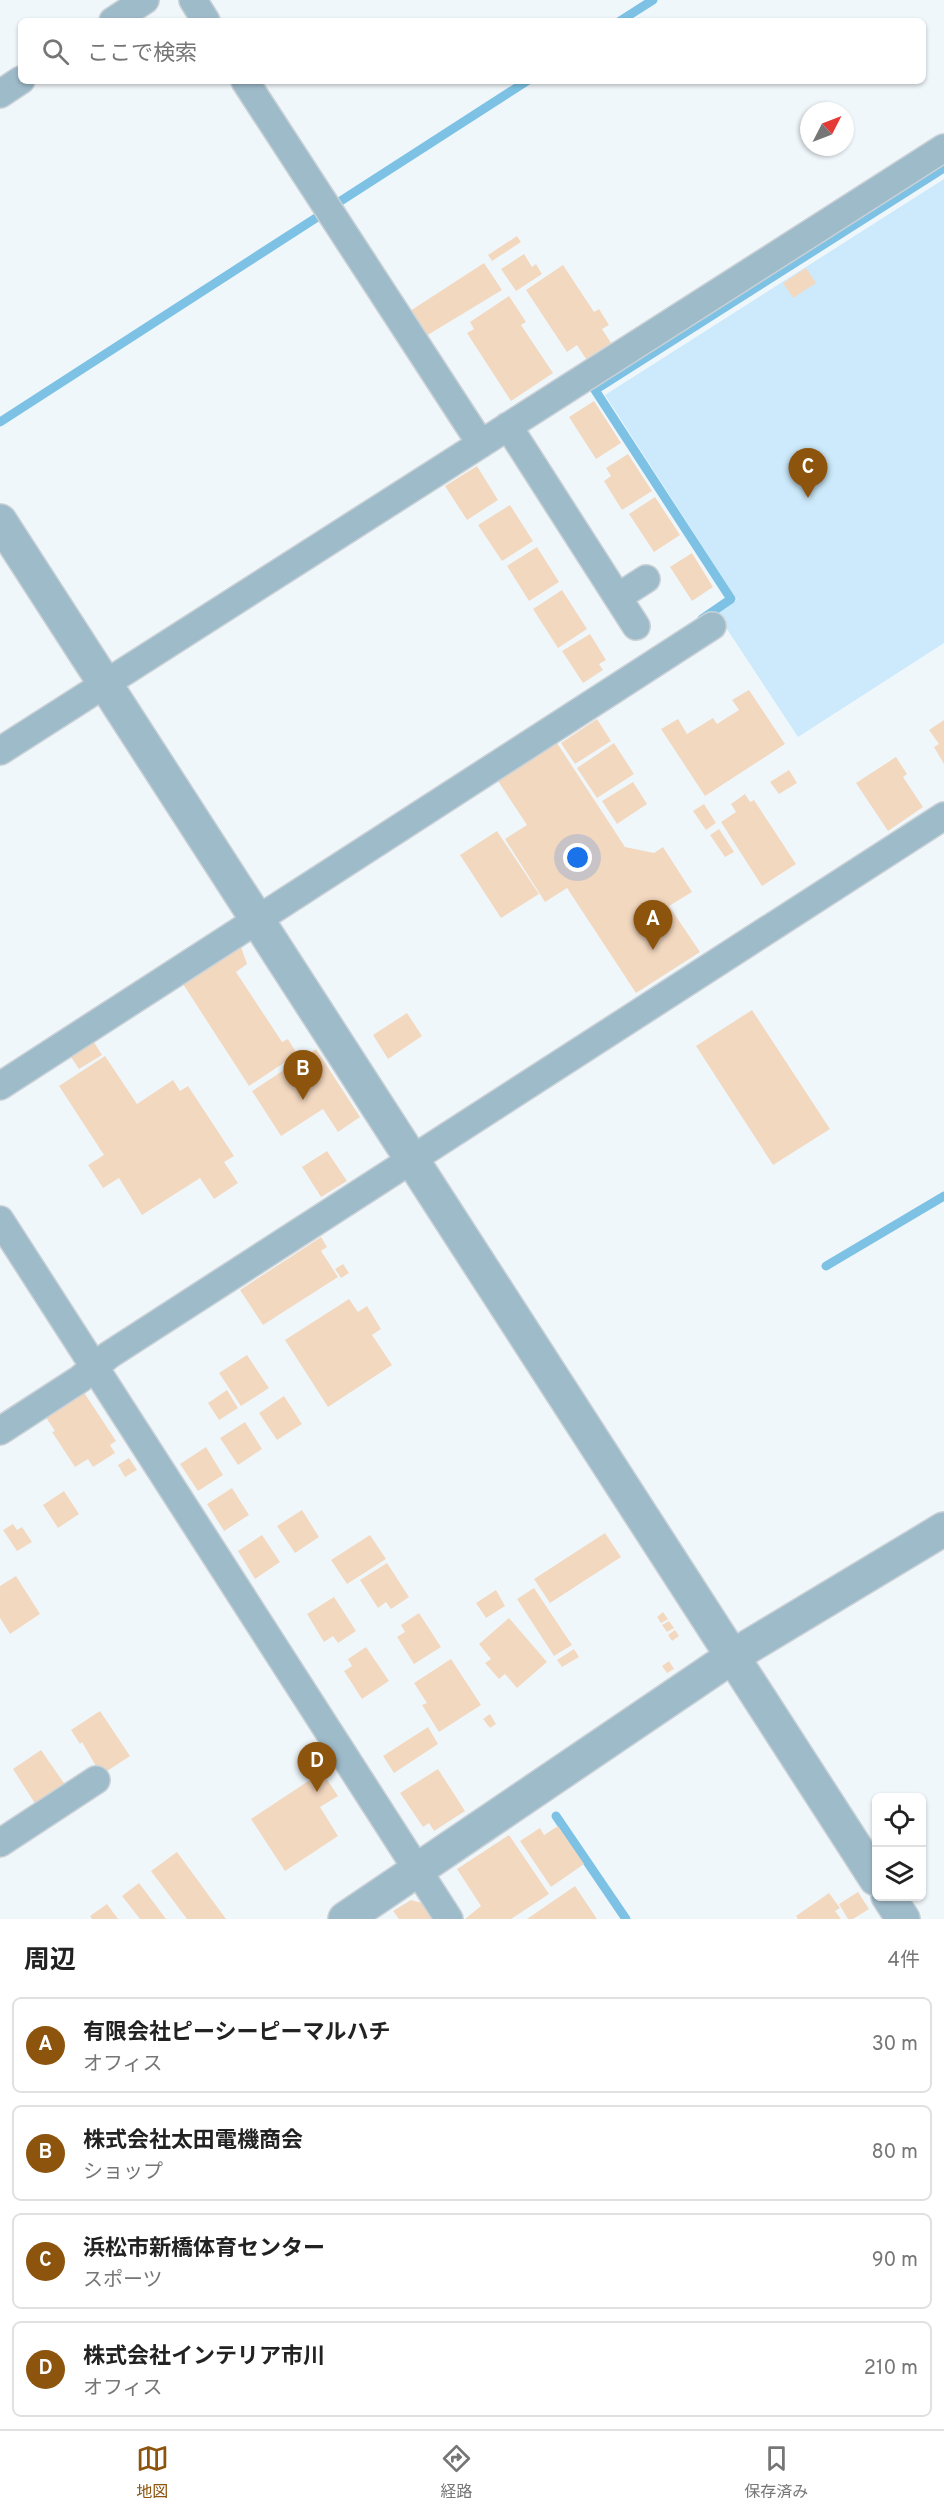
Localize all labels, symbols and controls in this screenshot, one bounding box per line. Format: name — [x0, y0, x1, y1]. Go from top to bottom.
search box — [18, 18, 926, 84]
icon: search — [39, 35, 72, 68]
text: ここで検索 — [87, 41, 197, 68]
north arrow — [800, 102, 854, 156]
pin: C — [788, 448, 828, 498]
your location — [563, 843, 592, 872]
pin: A — [634, 900, 672, 950]
pin: B — [284, 1050, 322, 1100]
pin: D — [298, 1742, 336, 1792]
map controls — [872, 1793, 926, 1901]
button: locate — [872, 1793, 926, 1847]
button: layers — [872, 1847, 926, 1901]
text: 周辺 — [24, 1945, 76, 1978]
text: 4件 — [888, 1948, 920, 1974]
text: 有限会社ピーシーピーマルハチ — [83, 2020, 391, 2047]
text: A — [38, 2032, 53, 2058]
text: 30 m — [872, 2032, 918, 2058]
text: オフィス — [83, 2052, 163, 2078]
text: 株式会社太田電機商会 — [83, 2128, 303, 2155]
text: B — [39, 2140, 52, 2166]
text: 80 m — [872, 2140, 918, 2166]
text: ショップ — [83, 2160, 163, 2186]
text: 浜松市新橋体育センター — [83, 2236, 325, 2263]
text: C — [39, 2248, 52, 2274]
text: 90 m — [872, 2248, 918, 2274]
text: スポーツ — [83, 2268, 163, 2294]
text: 株式会社インテリア市川 — [83, 2344, 325, 2371]
text: D — [38, 2356, 53, 2382]
text: 210 m — [864, 2356, 918, 2382]
text: オフィス — [83, 2376, 163, 2402]
tab: 地図 — [136, 2442, 169, 2503]
tab: 経路 — [440, 2442, 473, 2503]
tab: 保存済み — [744, 2442, 808, 2503]

